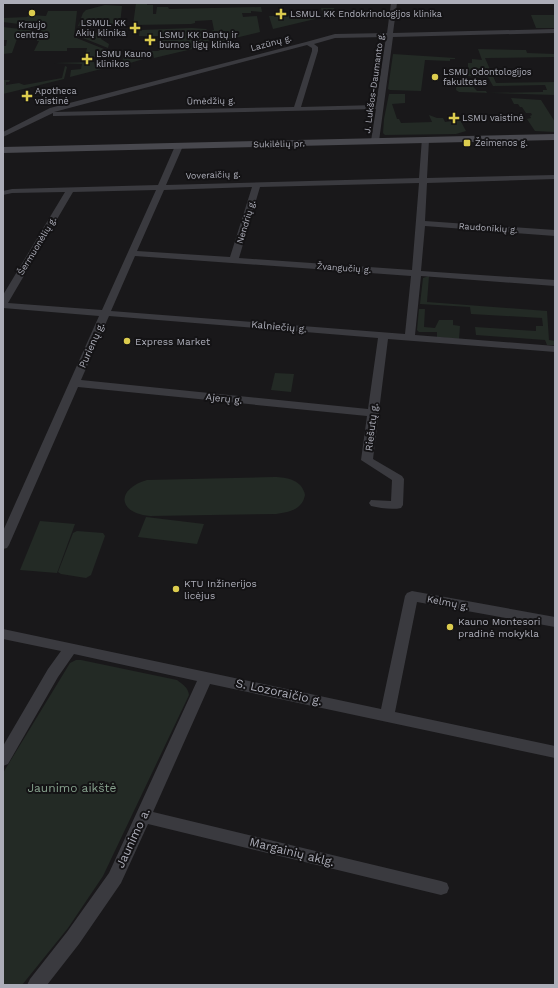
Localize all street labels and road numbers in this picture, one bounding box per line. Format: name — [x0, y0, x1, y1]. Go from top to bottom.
street label: J. Lukšos-Daumanto g. — [362, 32, 386, 134]
street label: Lazūnų g. — [249, 33, 293, 53]
street label: Ūmėdžių g. — [187, 96, 235, 106]
street label: Sukilėlių pr. — [253, 139, 305, 149]
street label: Voveraičių g. — [185, 169, 241, 181]
street label: Nendrių g. — [235, 199, 257, 245]
street label: Šermuonėlių g. — [15, 215, 58, 277]
street label: Raudonikių g. — [458, 221, 518, 235]
street label: Žvangučių g. — [317, 260, 371, 275]
street label: Kalniečių g. — [251, 319, 307, 334]
street label: Purienų g. — [77, 321, 106, 370]
street label: Ajerų g. — [205, 391, 243, 406]
street label: Riešutų g. — [363, 402, 380, 452]
street label: Kelmų g. — [426, 593, 470, 612]
street label: S. Lozoraičio g. — [234, 676, 324, 708]
street label: Jaunimo a. — [113, 806, 153, 870]
street label: Margainių aklg. — [248, 835, 336, 869]

